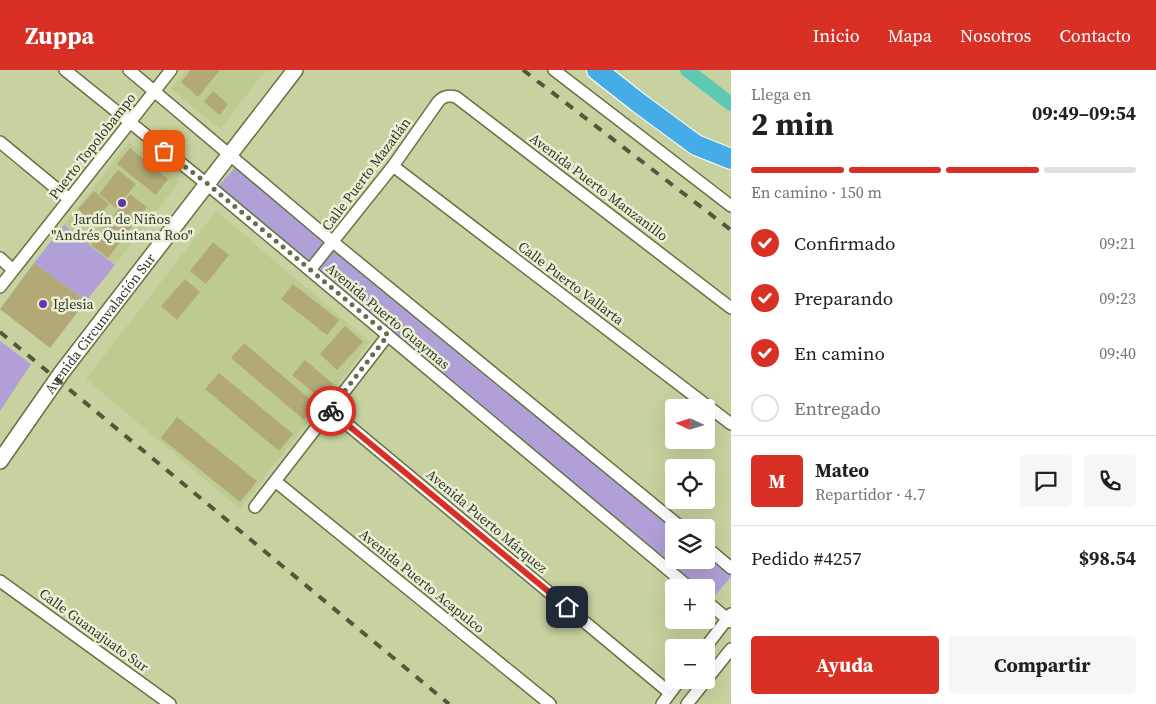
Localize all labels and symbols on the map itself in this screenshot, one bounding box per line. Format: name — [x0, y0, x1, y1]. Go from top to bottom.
street label: Puerto Topolobampo — [44, 88, 140, 204]
street label: Calle Puerto Mazatlán — [317, 113, 415, 235]
street label: Avenida Puerto Manzanillo — [526, 128, 672, 246]
pin — [143, 130, 185, 172]
marker: Jardín de Niños "Andrés Quintana Roo" — [116, 197, 128, 209]
place label: Jardín de Niños "Andrés Quintana Roo" — [51, 209, 193, 245]
street label: Calle Puerto Vallarta — [514, 237, 629, 330]
street label: Avenida Circunvalación Sur — [40, 249, 160, 398]
street label: Avenida Puerto Guaymas — [322, 258, 454, 374]
place label: Iglesia — [53, 294, 95, 314]
marker: Iglesia — [37, 298, 49, 310]
courier — [306, 386, 356, 436]
north arrow — [665, 399, 715, 449]
street label: Avenida Puerto Márquez — [422, 464, 552, 578]
street label: Avenida Puerto Acapulco — [355, 524, 489, 638]
street label: Calle Guanajuato Sur — [35, 583, 153, 677]
pin — [546, 586, 588, 628]

